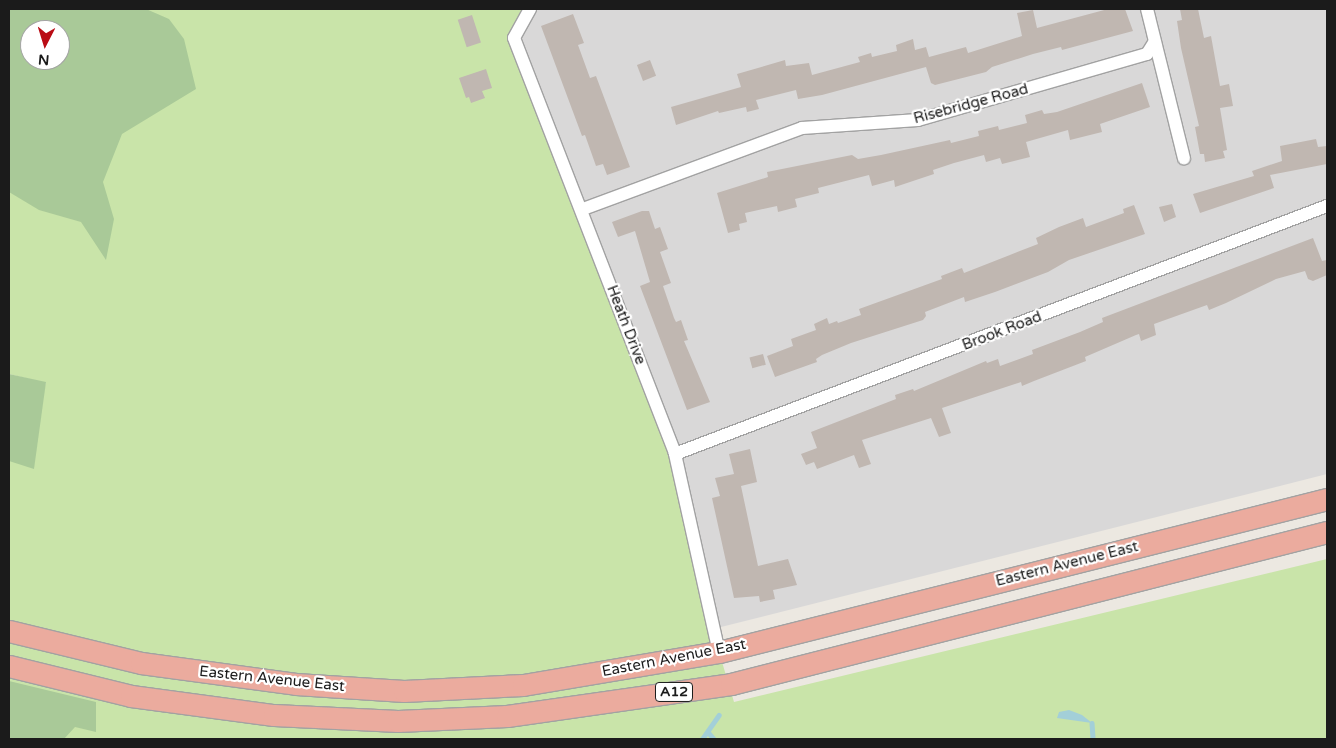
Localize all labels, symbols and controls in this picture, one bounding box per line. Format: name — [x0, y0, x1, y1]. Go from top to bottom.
north arrow — [20, 20, 70, 70]
text: N — [37, 50, 50, 68]
street label: Risebridge Road — [912, 80, 1030, 128]
street label: Heath Drive — [603, 283, 649, 367]
street label: Brook Road — [960, 308, 1044, 354]
street label: Eastern Avenue East — [994, 538, 1140, 590]
street label: Eastern Avenue East — [600, 635, 748, 681]
street label: Eastern Avenue East — [198, 662, 346, 696]
road number: A12 — [654, 680, 694, 704]

